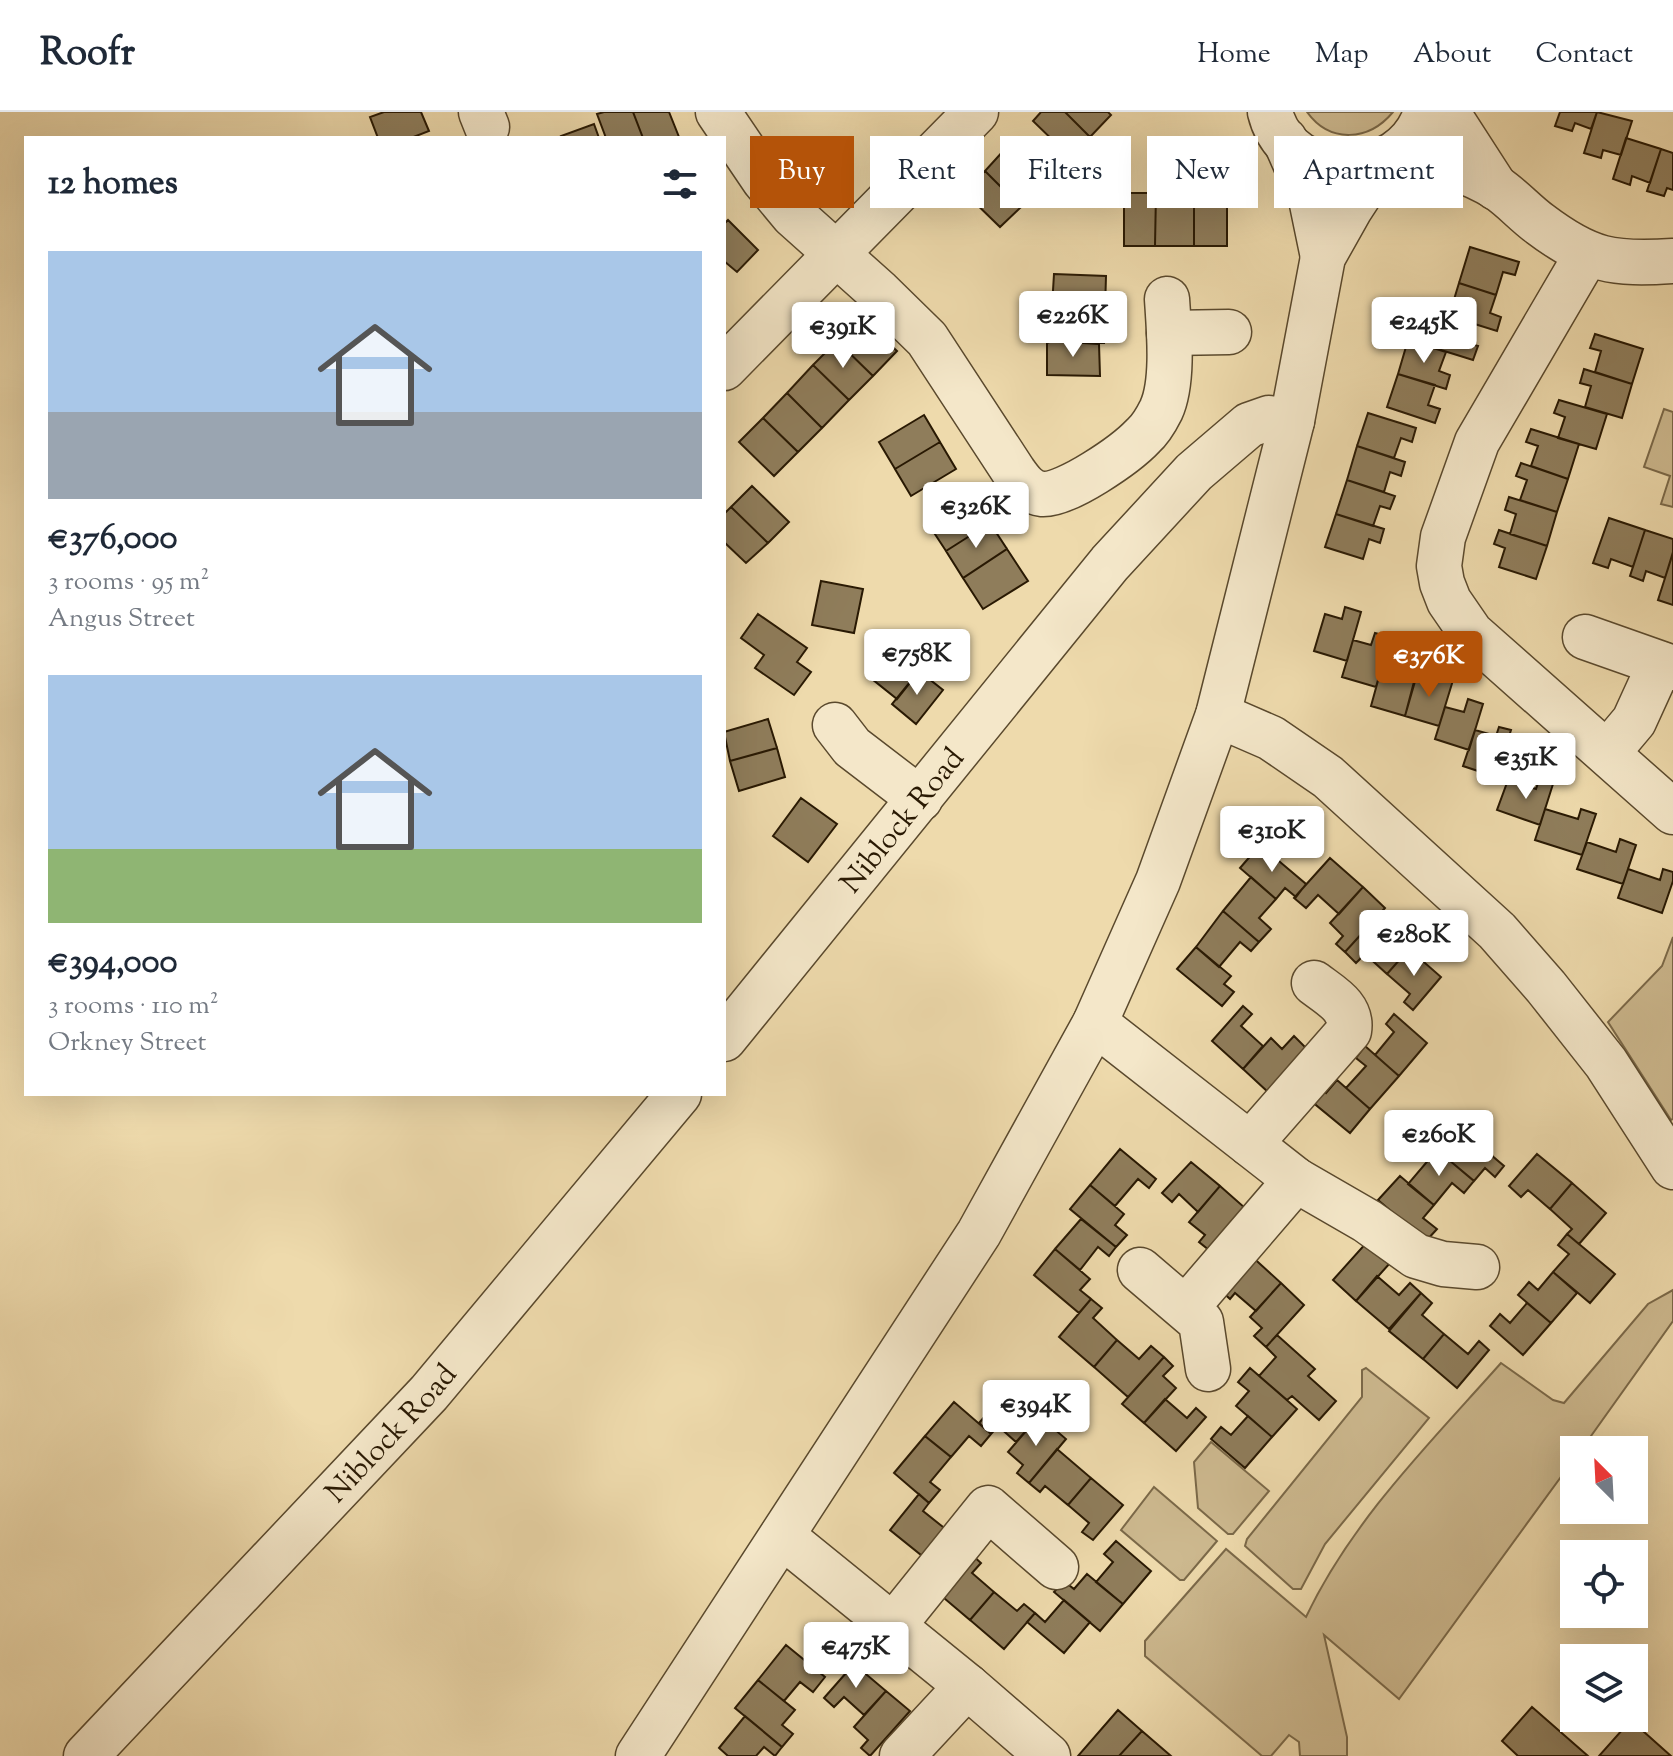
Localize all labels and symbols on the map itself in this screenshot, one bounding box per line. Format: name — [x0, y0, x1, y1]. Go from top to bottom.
pin: €226K — [1017, 291, 1129, 359]
pin: €245K — [1368, 297, 1480, 365]
pin: €391K — [787, 302, 899, 370]
pin: €326K — [920, 482, 1032, 550]
pin: €758K — [861, 629, 973, 697]
pin: €376K — [1373, 631, 1485, 699]
pin: €351K — [1470, 733, 1582, 801]
street label: Niblock Road — [831, 739, 976, 904]
pin: €310K — [1216, 806, 1328, 874]
pin: €280K — [1358, 910, 1470, 978]
pin: €260K — [1383, 1110, 1495, 1178]
street label: Niblock Road — [317, 1356, 468, 1514]
pin: €394K — [980, 1380, 1092, 1448]
north arrow — [1560, 1436, 1648, 1524]
pin: €475K — [800, 1622, 912, 1690]

